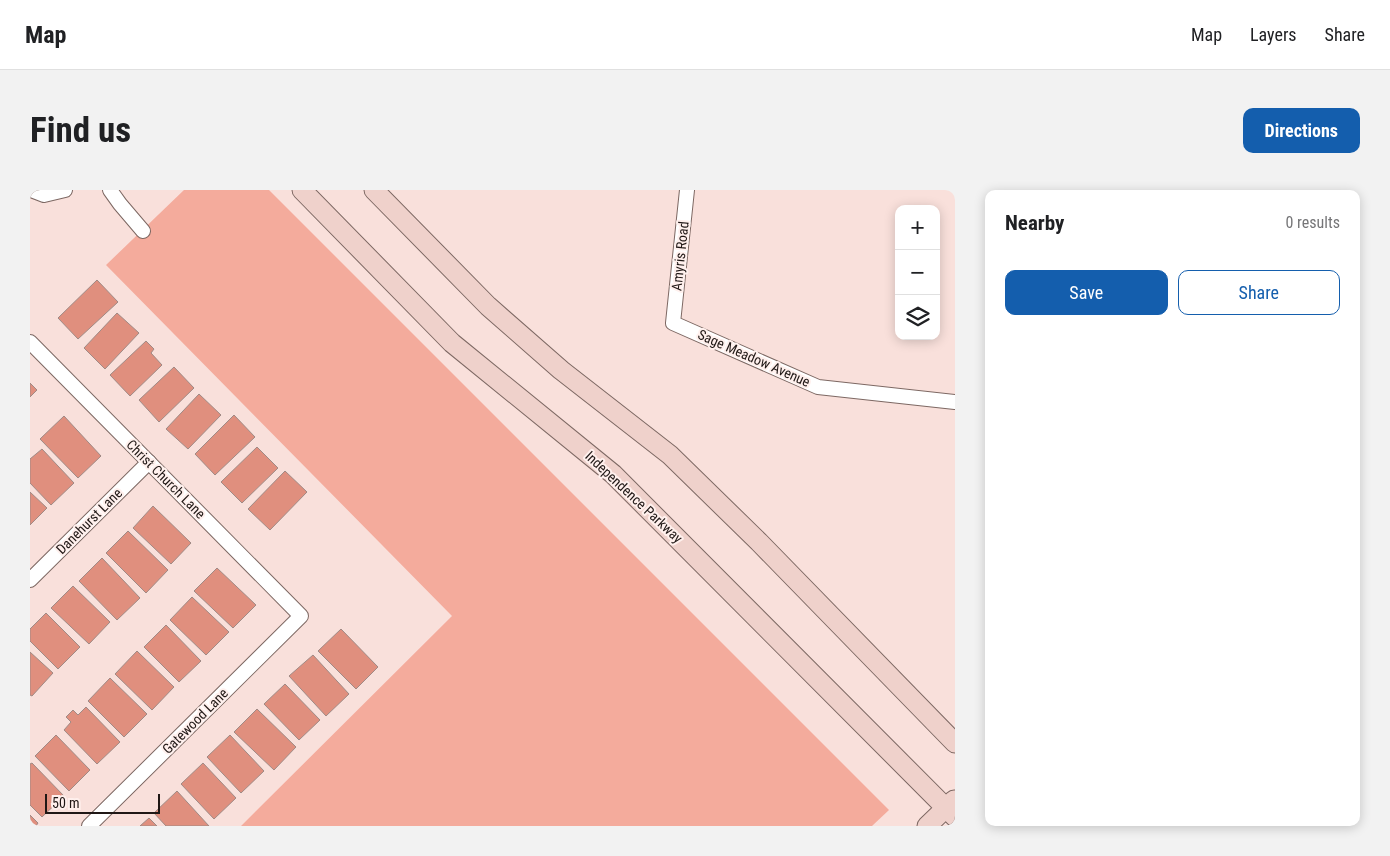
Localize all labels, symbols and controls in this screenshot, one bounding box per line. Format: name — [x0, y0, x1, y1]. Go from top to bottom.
text: Map — [25, 21, 66, 49]
text: Map — [1191, 24, 1222, 45]
text: Layers — [1250, 24, 1297, 45]
text: Share — [1325, 24, 1365, 45]
button: Directions — [1243, 108, 1360, 153]
text: Find us — [30, 110, 131, 151]
map controls — [895, 205, 940, 340]
button: + — [895, 205, 940, 250]
text: Nearby — [1005, 211, 1064, 235]
text: 0 results — [1285, 213, 1340, 232]
street label: Amyris Road — [668, 221, 692, 291]
button: − — [895, 250, 940, 295]
button: Save — [1005, 270, 1168, 315]
button: Share — [1178, 270, 1340, 315]
button: layers — [895, 295, 940, 340]
street label: Sage Meadow Avenue — [695, 326, 813, 390]
street label: Christ Church Lane — [123, 436, 209, 522]
street label: Independence Parkway — [582, 448, 686, 546]
street label: Danehurst Lane — [53, 485, 125, 557]
street label: Gatewood Lane — [159, 685, 231, 757]
scale bar — [45, 791, 160, 814]
text: 50 m — [52, 795, 80, 811]

